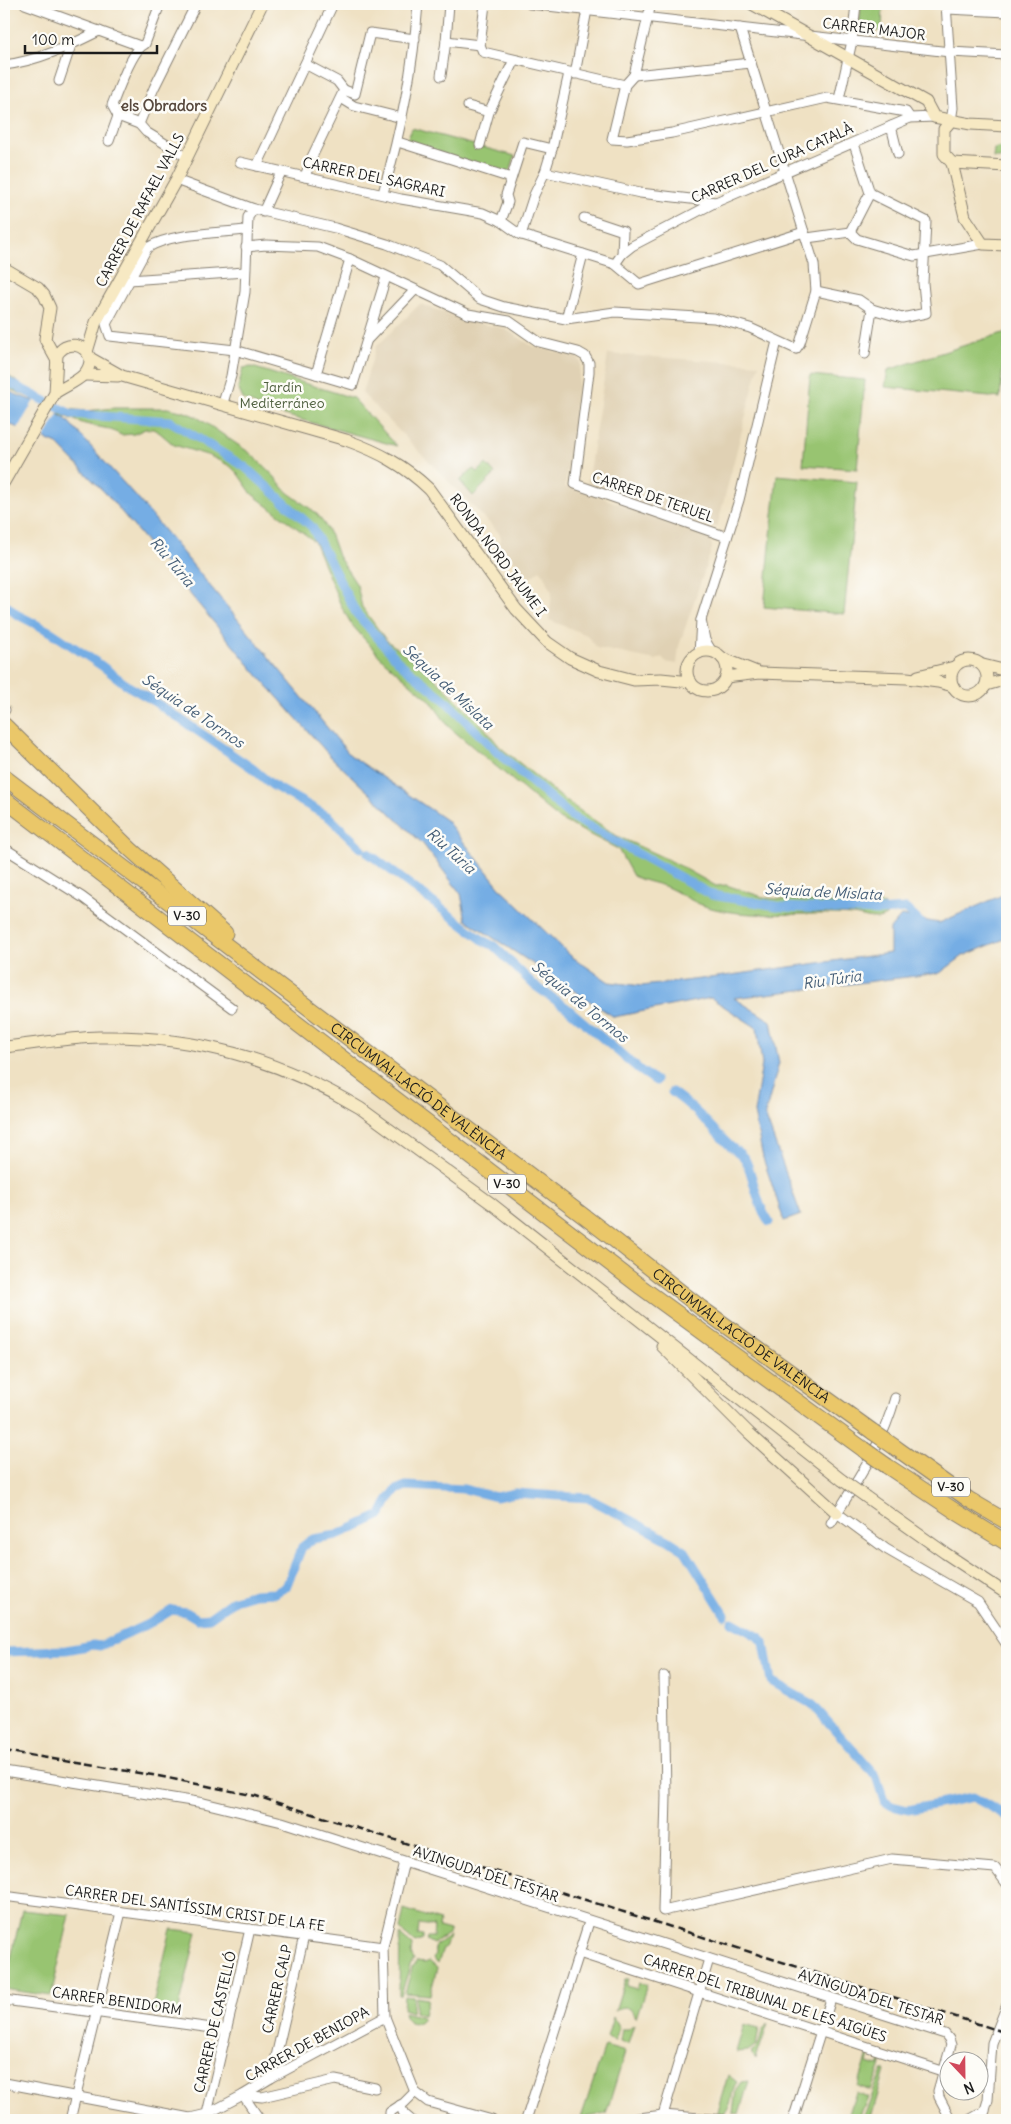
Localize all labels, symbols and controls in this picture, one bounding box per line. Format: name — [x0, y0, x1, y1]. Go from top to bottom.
street label: CARRER MAJOR — [821, 14, 927, 44]
scale bar — [25, 22, 158, 54]
text: 100 m — [32, 30, 74, 49]
district label: els Obradors — [121, 96, 207, 115]
street label: CARRER DEL CURA CATALÀ — [688, 119, 856, 207]
street label: CARRER DE RAFAEL VALLS — [92, 130, 188, 290]
street label: CARRER DEL SAGRARI — [301, 153, 447, 201]
park label: Jardín Mediterráneo — [239, 378, 325, 412]
street label: CARRER DE TERUEL — [590, 468, 717, 526]
street label: RONDA NORD JAUME I — [446, 490, 550, 620]
water label: Riu Túria — [146, 533, 199, 591]
water label: Séquia de Mislata — [399, 640, 499, 735]
water label: Séquia de Tormos — [139, 669, 249, 752]
water label: Riu Túria — [423, 824, 481, 878]
water label: Séquia de Mislata — [764, 879, 883, 904]
road number: V-30 — [168, 906, 206, 926]
water label: Séquia de Tormos — [528, 957, 634, 1047]
water label: Riu Túria — [801, 966, 864, 993]
street label: CIRCUMVAL·LACIÓ DE VALÈNCIA — [327, 1019, 510, 1163]
road number: V-30 — [488, 1174, 526, 1194]
street label: CIRCUMVAL·LACIÓ DE VALÈNCIA — [649, 1264, 833, 1407]
road number: V-30 — [932, 1478, 970, 1496]
street label: AVINGUDA DEL TESTAR — [411, 1842, 561, 1906]
street label: CARRER DEL SANTÍSSIM CRIST DE LA FE — [64, 1881, 326, 1935]
street label: CARRER CALP — [258, 1943, 296, 2035]
street label: CARRER DE CASTELLÓ — [190, 1949, 240, 2095]
street label: CARRER DEL TRIBUNAL DE LES AIGÜES — [641, 1950, 889, 2046]
street label: AVINGUDA DEL TESTAR — [796, 1965, 946, 2029]
street label: CARRER BENIDORM — [51, 1983, 183, 2019]
street label: CARRER DE BENIOPA — [242, 2002, 372, 2086]
north arrow — [938, 2052, 988, 2102]
text: N — [961, 2078, 977, 2098]

